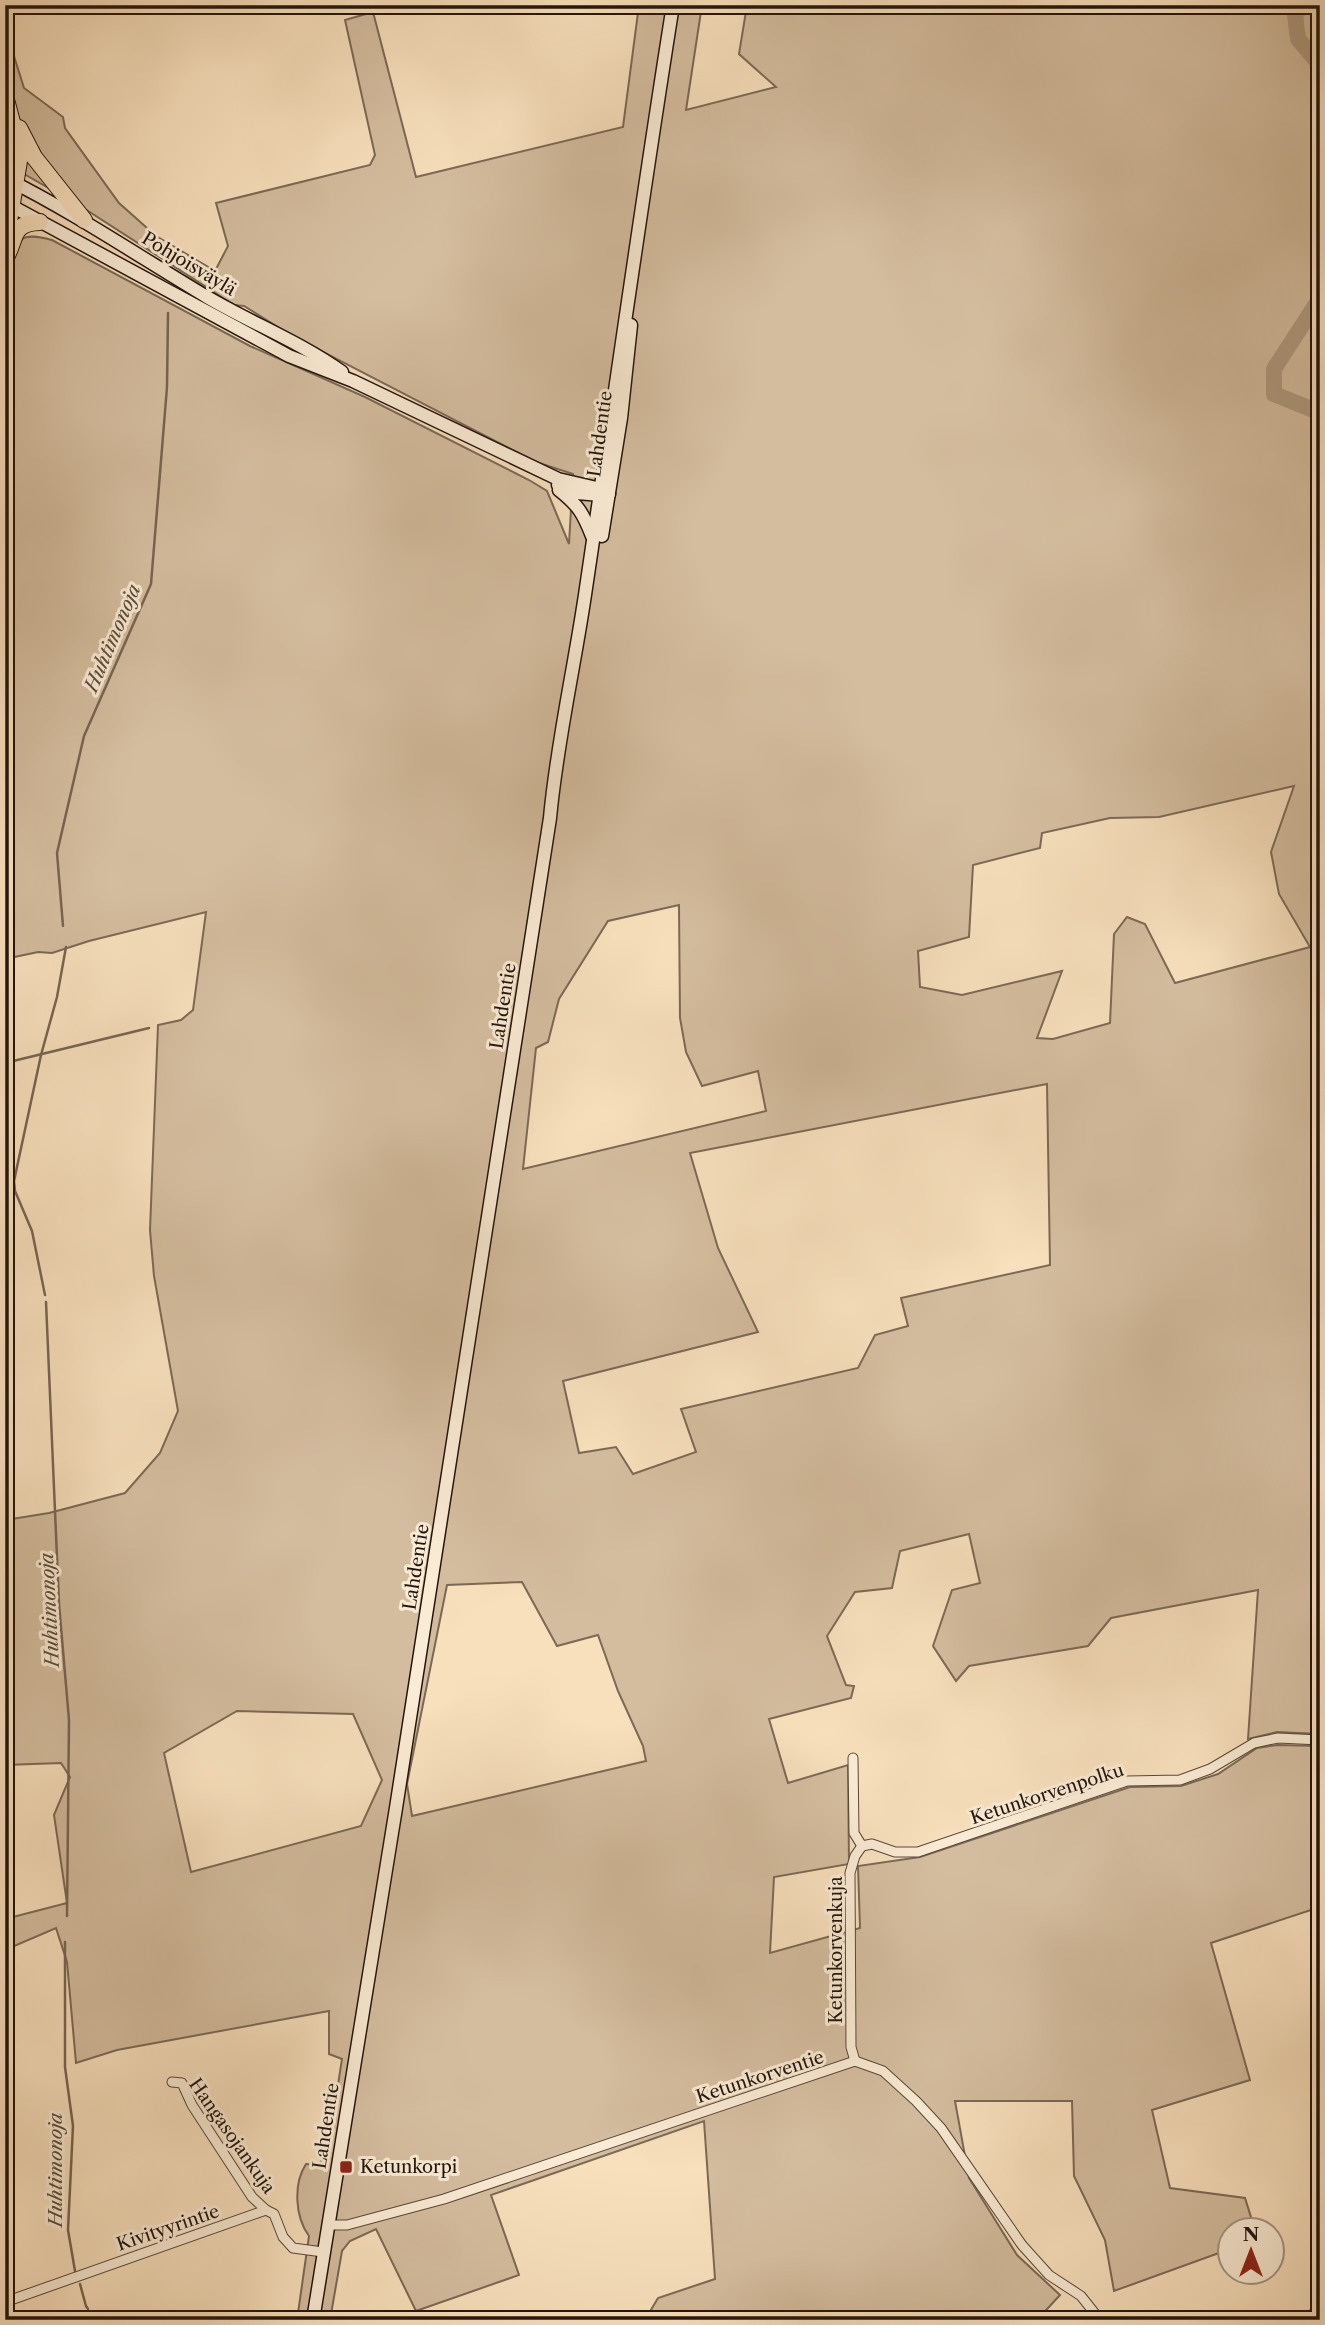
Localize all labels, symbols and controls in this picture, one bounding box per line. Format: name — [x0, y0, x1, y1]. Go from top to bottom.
street label: Pohjoisväylä — [138, 227, 241, 301]
street label: Lahdentie — [583, 389, 617, 479]
water label: Huhtimonoja — [79, 580, 146, 697]
street label: Lahdentie — [485, 961, 521, 1051]
street label: Lahdentie — [398, 1522, 434, 1612]
water label: Huhtimonoja — [35, 1551, 64, 1670]
street label: Ketunkorvenpolku — [967, 1759, 1127, 1829]
street label: Ketunkorvenkuja — [825, 1876, 847, 2024]
street label: Ketunkorventie — [693, 2046, 827, 2108]
street label: Hangasojankuja — [184, 2074, 280, 2198]
street label: Lahdentie — [308, 2081, 344, 2171]
water label: Huhtimonoja — [44, 2112, 67, 2229]
place label: Ketunkorpi — [360, 2156, 458, 2178]
marker: Ketunkorpi — [338, 2159, 354, 2175]
street label: Kivityyrintie — [114, 2200, 222, 2256]
north arrow — [1216, 2216, 1286, 2286]
text: N — [1243, 2223, 1259, 2246]

